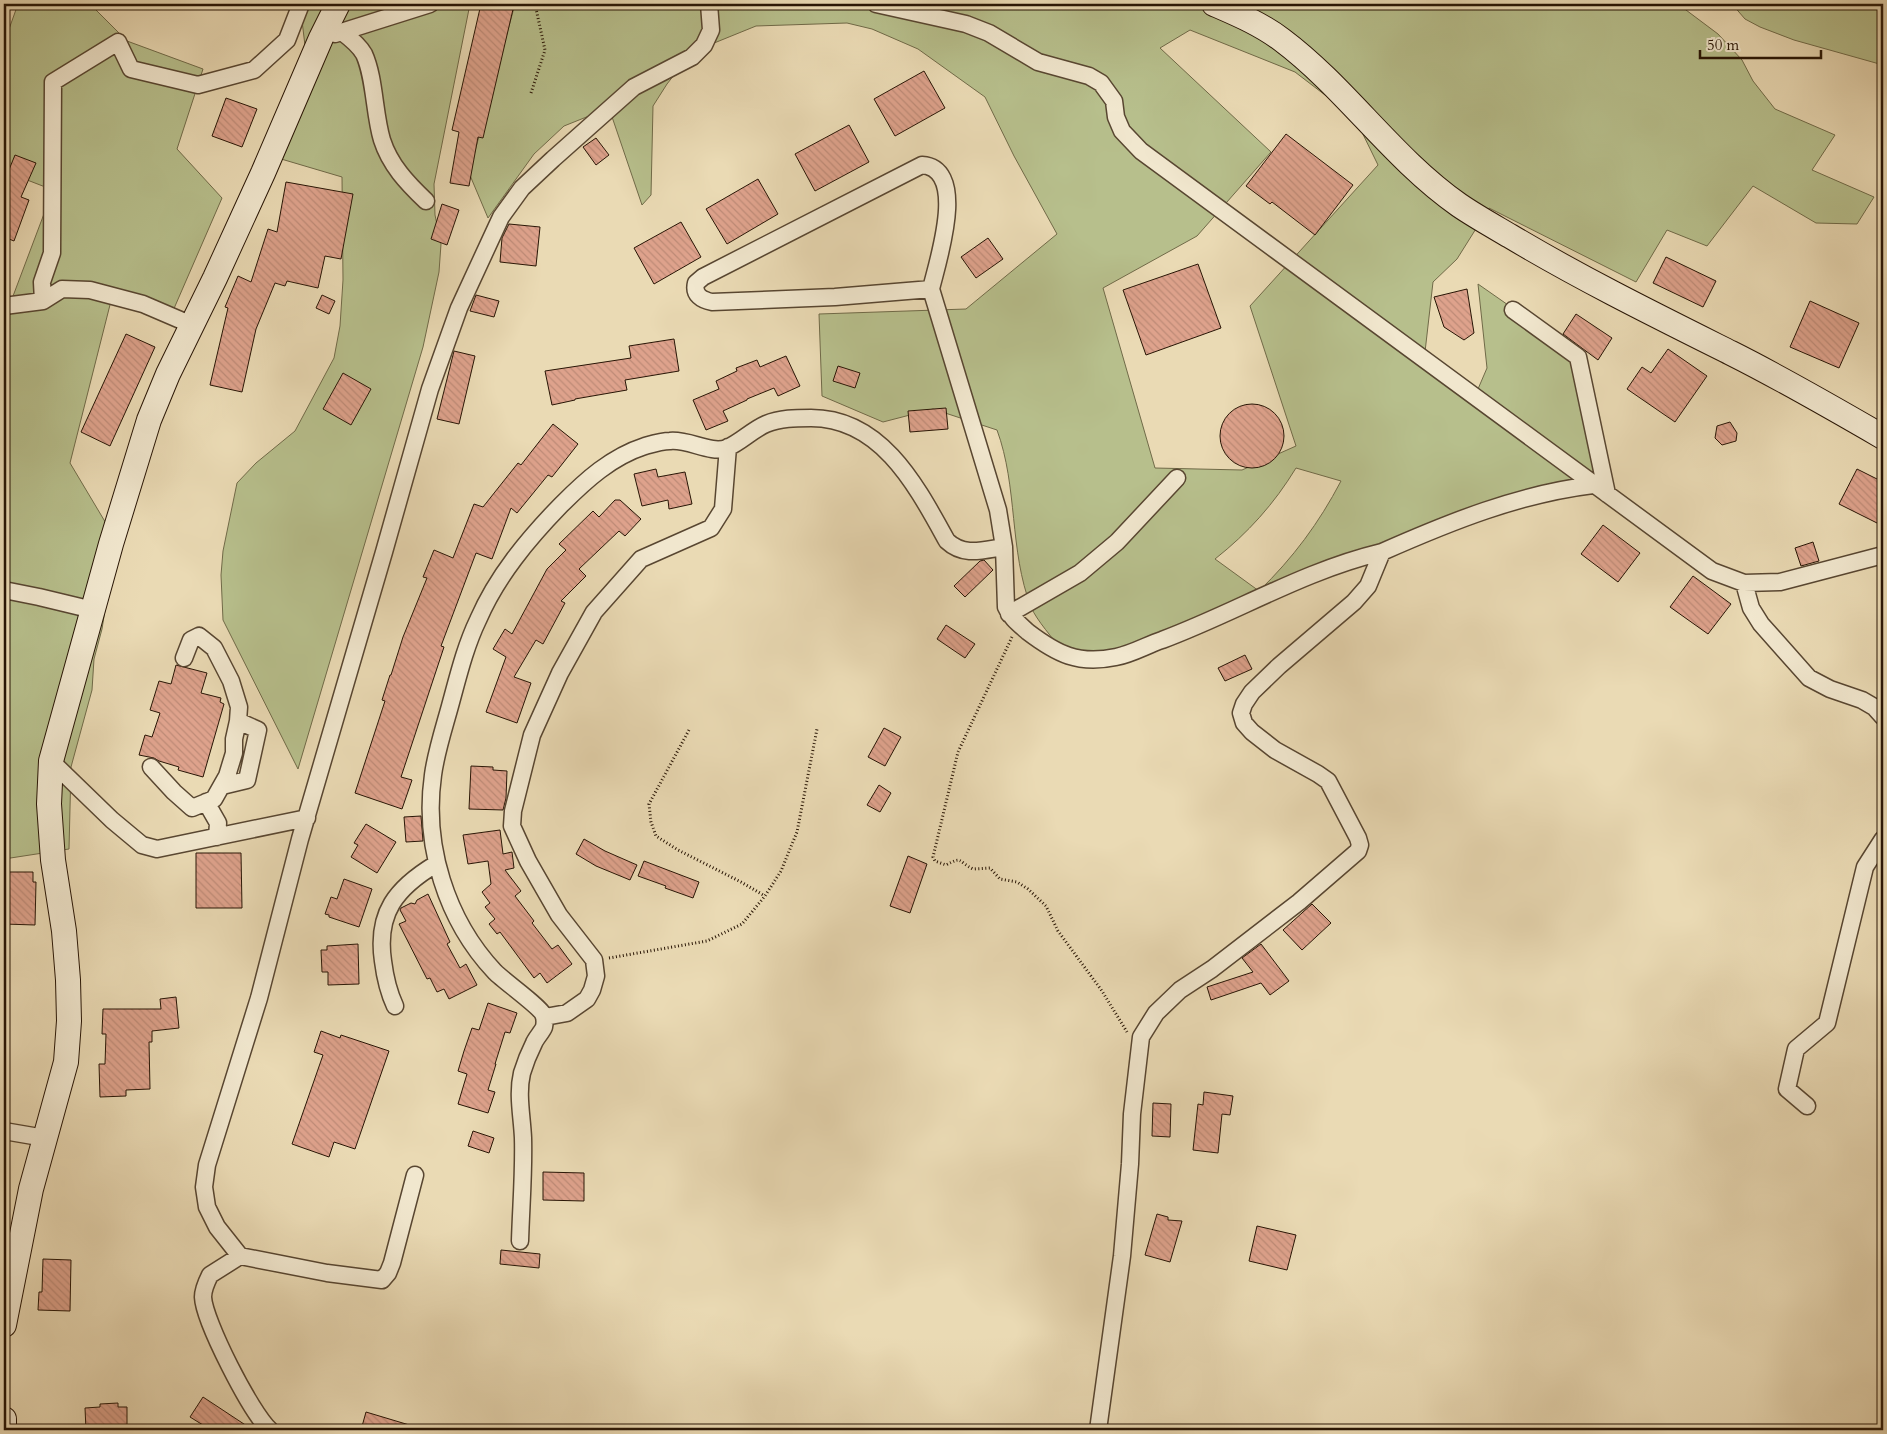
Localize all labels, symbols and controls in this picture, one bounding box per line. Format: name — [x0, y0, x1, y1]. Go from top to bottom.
scale bar — [1700, 28, 1821, 60]
text: 50 m — [1707, 35, 1739, 55]

